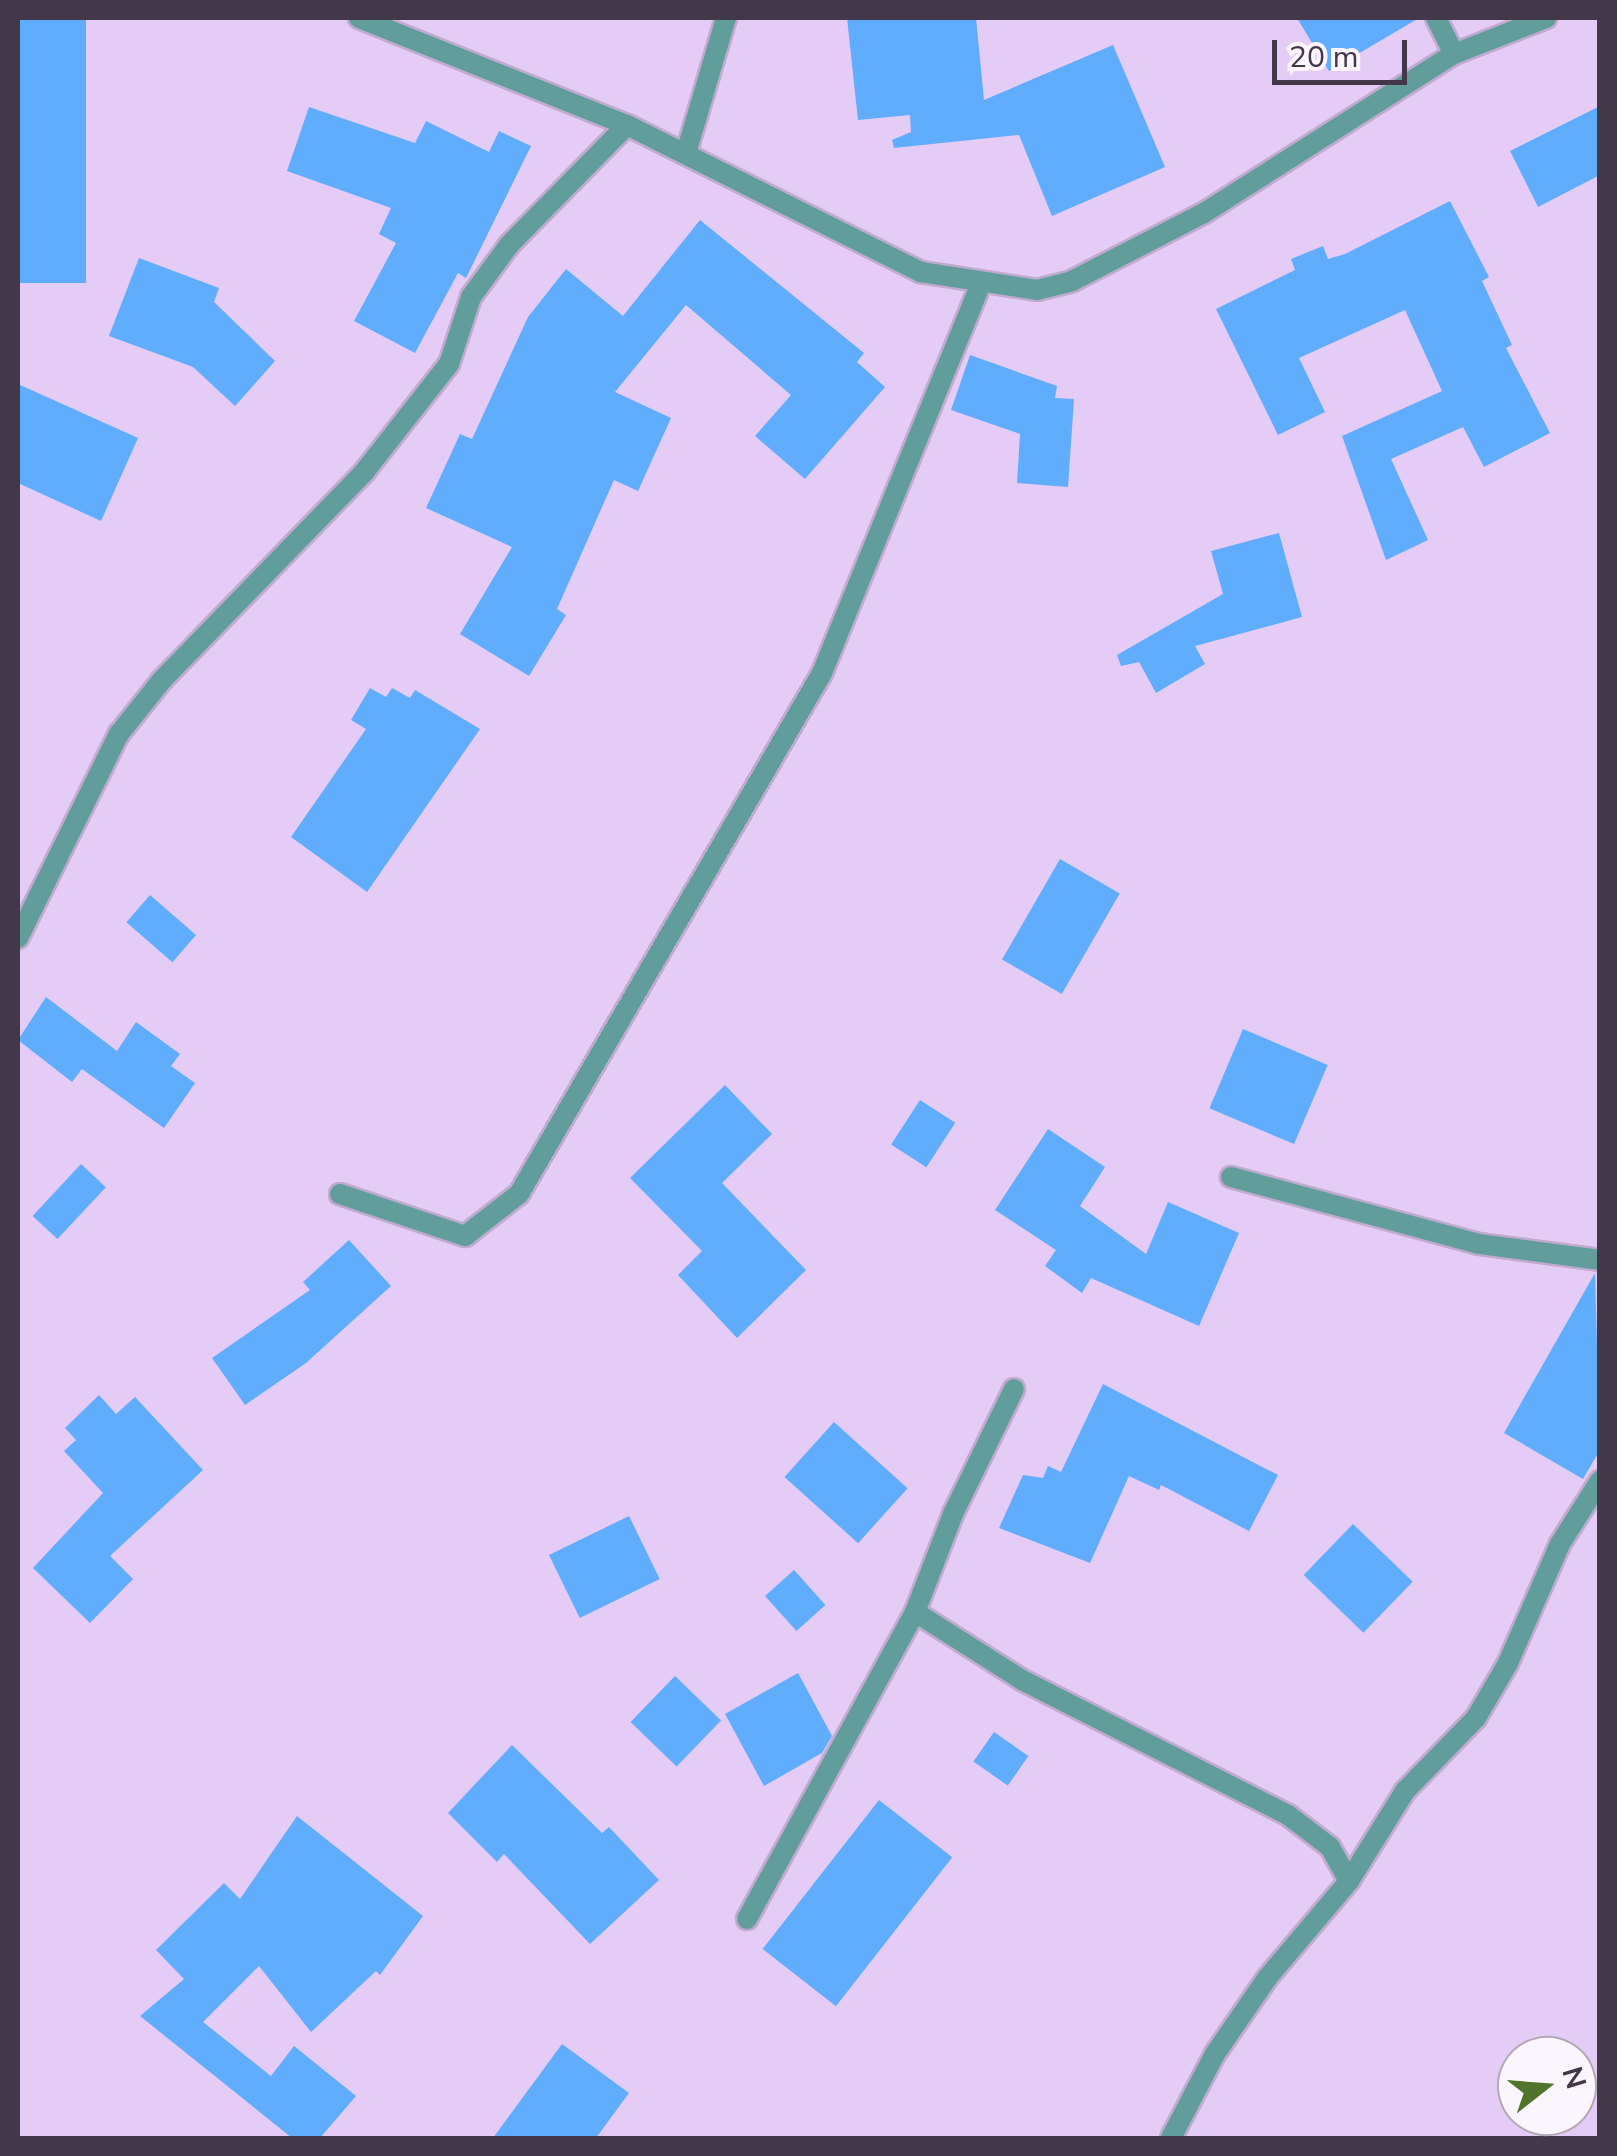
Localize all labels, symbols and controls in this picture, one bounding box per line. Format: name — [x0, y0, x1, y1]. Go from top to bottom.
scale bar — [1277, 20, 1412, 82]
text: 20 m — [1289, 37, 1358, 78]
north arrow — [1497, 2036, 1597, 2136]
text: N — [1553, 2062, 1595, 2093]

